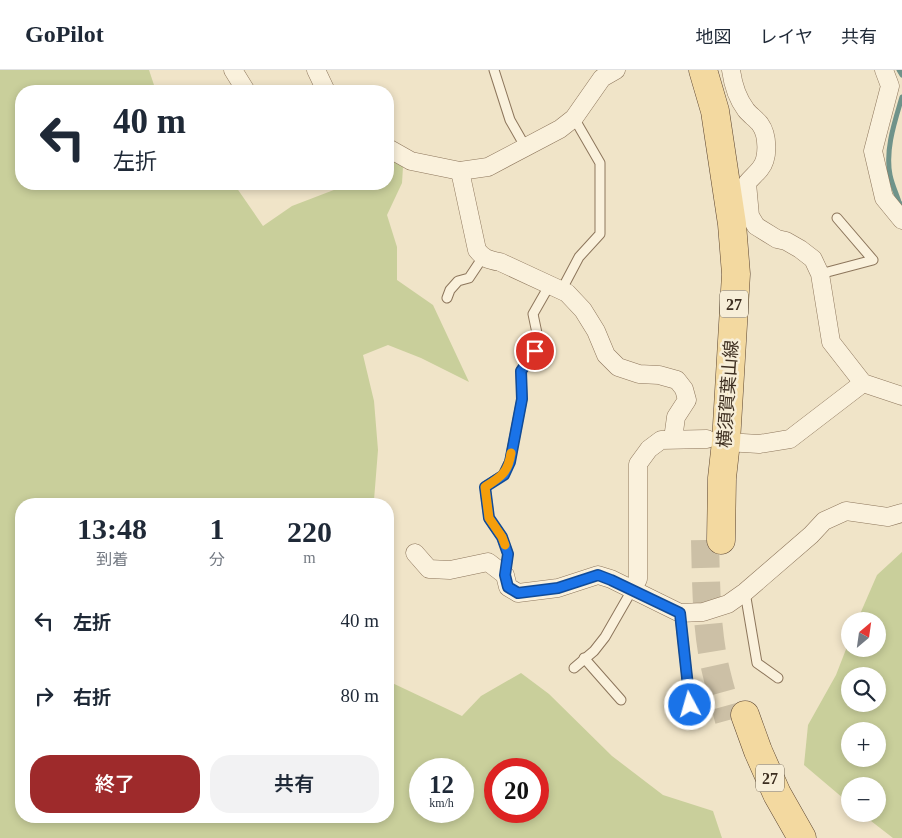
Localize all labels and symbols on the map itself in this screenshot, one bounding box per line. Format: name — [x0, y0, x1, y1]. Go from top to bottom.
road number: 27 — [720, 290, 748, 318]
pin — [514, 330, 556, 372]
street label: 横須賀葉山線 — [714, 339, 742, 449]
north arrow — [841, 612, 886, 658]
position arrow — [663, 678, 715, 730]
speed limit sign: 20 — [484, 758, 549, 823]
road number: 27 — [756, 764, 784, 791]

